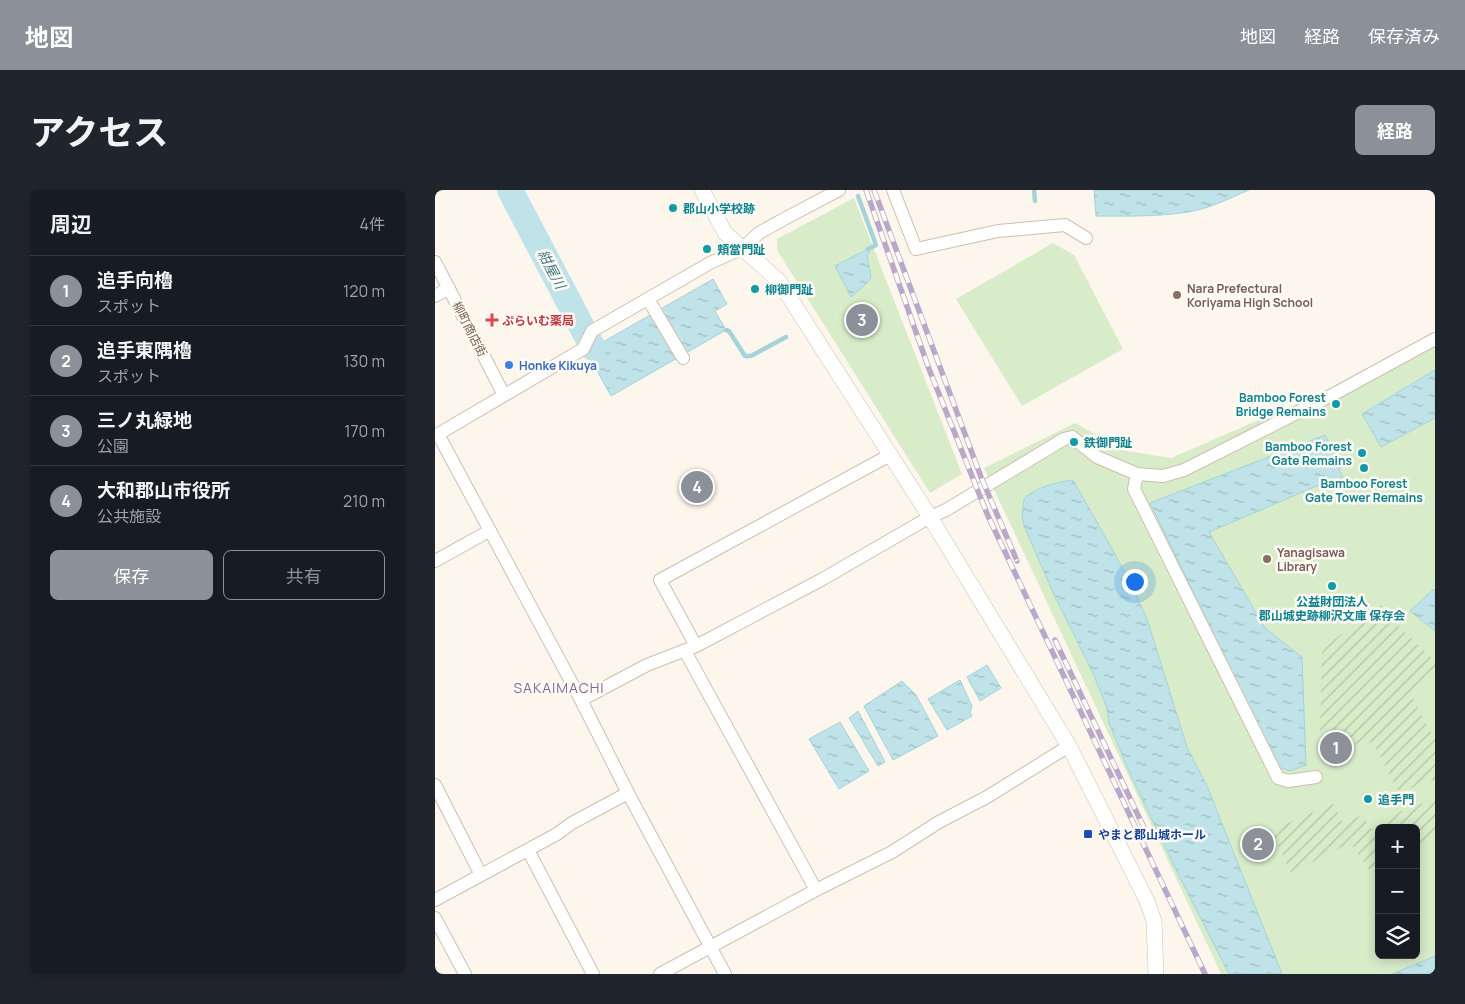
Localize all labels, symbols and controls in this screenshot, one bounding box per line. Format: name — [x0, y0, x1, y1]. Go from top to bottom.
text: 地図 — [25, 20, 73, 53]
text: 地図 — [1240, 24, 1276, 48]
text: 経路 — [1304, 24, 1340, 48]
text: 保存済み — [1368, 24, 1440, 48]
button: 経路 — [1355, 105, 1435, 155]
text: アクセス — [30, 108, 168, 156]
place label: 郡山小学校跡 — [683, 200, 755, 217]
marker: 郡山小学校跡 — [667, 202, 679, 214]
text: 周辺 — [50, 210, 92, 238]
text: 4件 — [360, 213, 385, 235]
place label: 頬當門趾 — [717, 241, 765, 258]
marker: 頬當門趾 — [701, 243, 713, 255]
water label: 紺屋川 — [534, 246, 571, 294]
text: 追手向櫓 — [97, 267, 173, 293]
text: 1 — [62, 280, 70, 302]
text: 120 m — [343, 280, 385, 302]
place label: Nara Prefectural Koriyama High School — [1187, 280, 1313, 311]
place label: 柳御門趾 — [765, 281, 813, 298]
marker: 柳御門趾 — [749, 283, 761, 295]
marker: Nara Prefectural Koriyama High School — [1171, 289, 1183, 301]
text: スポット — [97, 295, 161, 317]
street label: 柳町商店街 — [449, 298, 491, 360]
pin: 3 — [846, 301, 878, 339]
place label: ぷらいむ薬局 — [502, 312, 574, 329]
marker: ぷらいむ薬局 — [486, 314, 498, 326]
text: 追手東隅櫓 — [97, 337, 192, 363]
text: 2 — [61, 350, 71, 372]
text: 130 m — [343, 350, 385, 372]
place label: Honke Kikuya — [519, 357, 597, 374]
marker: Honke Kikuya — [503, 359, 515, 371]
text: スポット — [97, 365, 161, 387]
place label: Bamboo Forest Bridge Remains — [1236, 389, 1326, 420]
marker: Bamboo Forest Bridge Remains — [1330, 398, 1342, 410]
text: 三ノ丸緑地 — [97, 407, 192, 433]
text: 3 — [61, 420, 71, 442]
text: 170 m — [344, 420, 385, 442]
place label: 鉄御門趾 — [1083, 434, 1132, 451]
text: 公園 — [97, 435, 129, 457]
marker: 鉄御門趾 — [1068, 436, 1080, 448]
place label: Bamboo Forest Gate Remains — [1265, 438, 1352, 469]
marker: Bamboo Forest Gate Remains — [1356, 447, 1368, 459]
marker: Bamboo Forest Gate Tower Remains — [1358, 462, 1370, 474]
pin: 4 — [681, 468, 713, 506]
place label: Bamboo Forest Gate Tower Remains — [1305, 475, 1423, 506]
text: 大和郡山市役所 — [97, 477, 230, 503]
text: 4 — [61, 490, 71, 512]
text: 210 m — [343, 490, 385, 512]
text: 公共施設 — [97, 505, 161, 527]
place label: Yanagisawa Library — [1277, 544, 1345, 575]
button: 保存 — [50, 550, 213, 600]
button: 共有 — [223, 550, 385, 600]
marker: Yanagisawa Library — [1261, 553, 1273, 565]
your location — [1122, 569, 1148, 595]
marker: 公益財団法人 郡山城史跡柳沢文庫 保存会 — [1326, 580, 1338, 592]
place label: 公益財団法人 郡山城史跡柳沢文庫 保存会 — [1259, 593, 1405, 624]
district label: SAKAIMACHI — [513, 678, 605, 697]
pin: 1 — [1320, 729, 1352, 767]
place label: 追手門 — [1378, 791, 1414, 808]
marker: 追手門 — [1362, 793, 1374, 805]
map controls — [1375, 824, 1420, 959]
button: + — [1375, 824, 1420, 869]
pin: 2 — [1242, 825, 1274, 863]
place label: やまと郡山城ホール — [1098, 826, 1206, 843]
marker: やまと郡山城ホール — [1082, 828, 1094, 840]
button: − — [1375, 869, 1420, 914]
button: layers — [1375, 914, 1420, 959]

